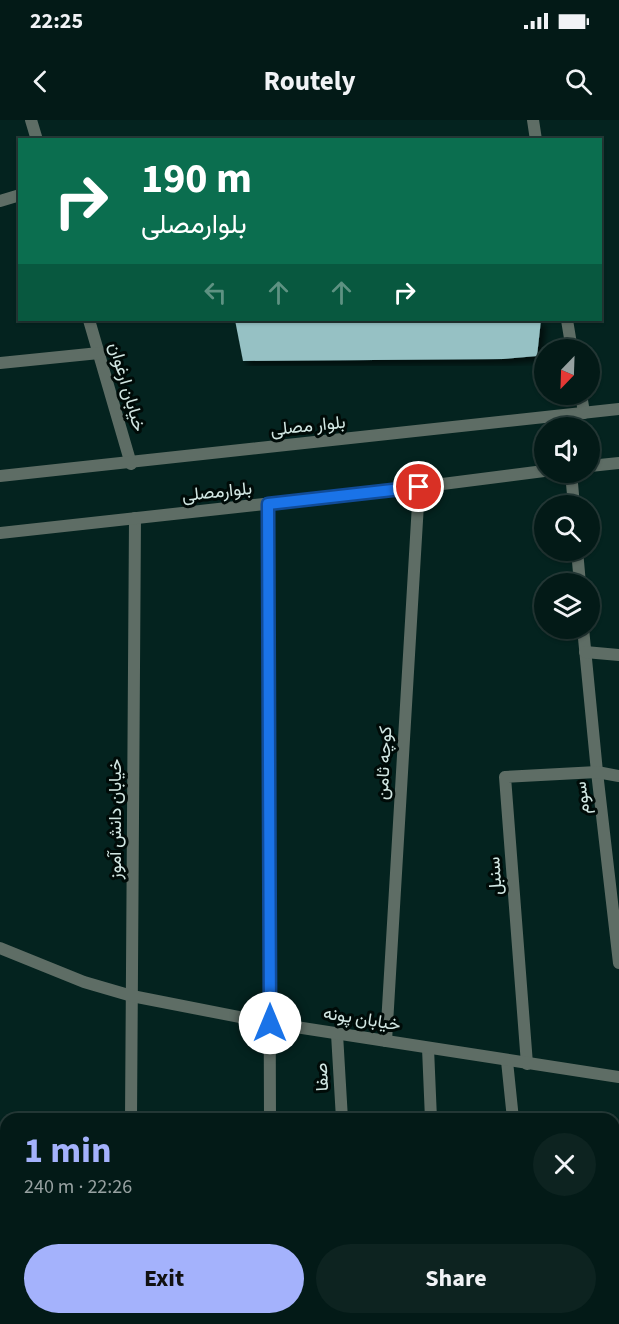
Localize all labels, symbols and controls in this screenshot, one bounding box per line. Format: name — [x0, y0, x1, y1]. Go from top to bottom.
text: 22:25 — [30, 5, 83, 37]
text: Routely — [263, 62, 356, 101]
icon: back — [24, 65, 57, 98]
icon: search — [562, 65, 595, 98]
text: 190 m — [141, 149, 252, 209]
icon: right — [42, 162, 120, 240]
text: بلوارمصلی — [141, 205, 247, 244]
icon: left — [199, 276, 232, 309]
icon: ahead — [262, 276, 295, 309]
icon: ahead — [325, 276, 358, 309]
icon: right — [388, 276, 421, 309]
street label: خیابان ارغوان — [102, 339, 152, 435]
north arrow — [534, 339, 600, 405]
map controls — [534, 339, 600, 639]
street label: بلوار مصلی — [269, 410, 347, 442]
button: sound — [534, 417, 600, 483]
pin — [393, 461, 444, 512]
icon: arrive — [402, 470, 435, 503]
street label: بلوارمصلی — [181, 476, 253, 508]
button: search — [534, 495, 600, 561]
button: layers — [534, 573, 600, 639]
street label: کوچه ثامن — [370, 725, 398, 801]
street label: خیابان دانش آموز — [103, 759, 128, 880]
street label: سوم — [568, 780, 596, 816]
street label: سنبل — [481, 856, 509, 896]
position arrow — [238, 991, 302, 1055]
street label: خیابان پونه — [321, 1001, 403, 1037]
street label: صفا — [309, 1062, 335, 1092]
text: 1 min — [24, 1125, 112, 1176]
button: close — [533, 1133, 596, 1196]
text: 240 m · 22:26 — [24, 1173, 132, 1201]
button: Exit — [24, 1244, 304, 1313]
button: Share — [316, 1244, 596, 1313]

